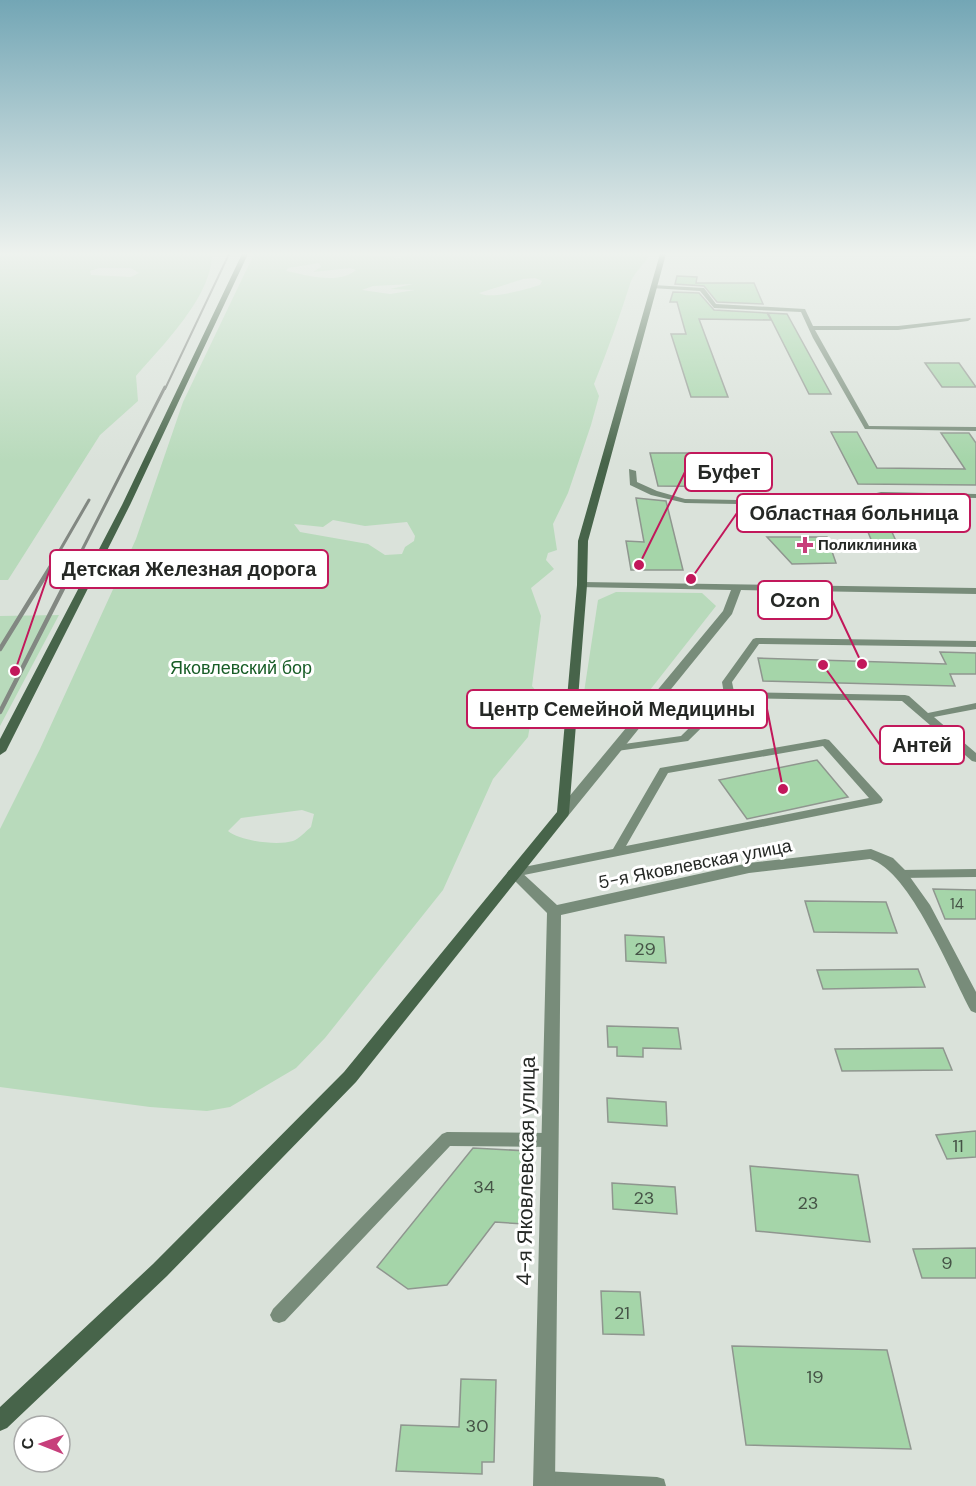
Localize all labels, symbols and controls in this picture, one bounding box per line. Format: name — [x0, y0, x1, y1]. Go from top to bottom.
callout: Буфет — [685, 453, 772, 491]
text: Буфет — [698, 459, 761, 485]
callout: Областная больница — [737, 494, 970, 532]
text: Областная больница — [750, 500, 959, 526]
place label: Поликлиника — [818, 535, 918, 555]
marker: Поликлиника — [796, 536, 814, 554]
callout: Детская Железная дорога — [50, 550, 328, 588]
text: Детская Железная дорога — [62, 556, 317, 582]
callout: Ozon — [758, 581, 832, 619]
text: Ozon — [770, 587, 820, 613]
park label: Яковлевский бор — [170, 656, 312, 680]
callout: Центр Семейной Медицины — [467, 690, 767, 728]
text: Центр Семейной Медицины — [479, 696, 755, 722]
callout: Антей — [880, 726, 964, 764]
text: Антей — [892, 732, 952, 758]
street label: 5-я Яковлевская улица — [596, 833, 795, 895]
house number: 14 — [950, 894, 964, 914]
house number: 29 — [634, 937, 656, 961]
street label: 4-я Яковлевская улица — [510, 1056, 542, 1286]
house number: 11 — [952, 1134, 964, 1158]
house number: 34 — [473, 1175, 495, 1199]
house number: 23 — [633, 1186, 655, 1210]
house number: 23 — [797, 1191, 819, 1215]
house number: 9 — [941, 1251, 953, 1275]
house number: 21 — [614, 1301, 630, 1325]
house number: 19 — [807, 1365, 823, 1389]
north arrow — [12, 1414, 72, 1474]
house number: 30 — [466, 1414, 488, 1438]
text: С — [17, 1437, 38, 1450]

